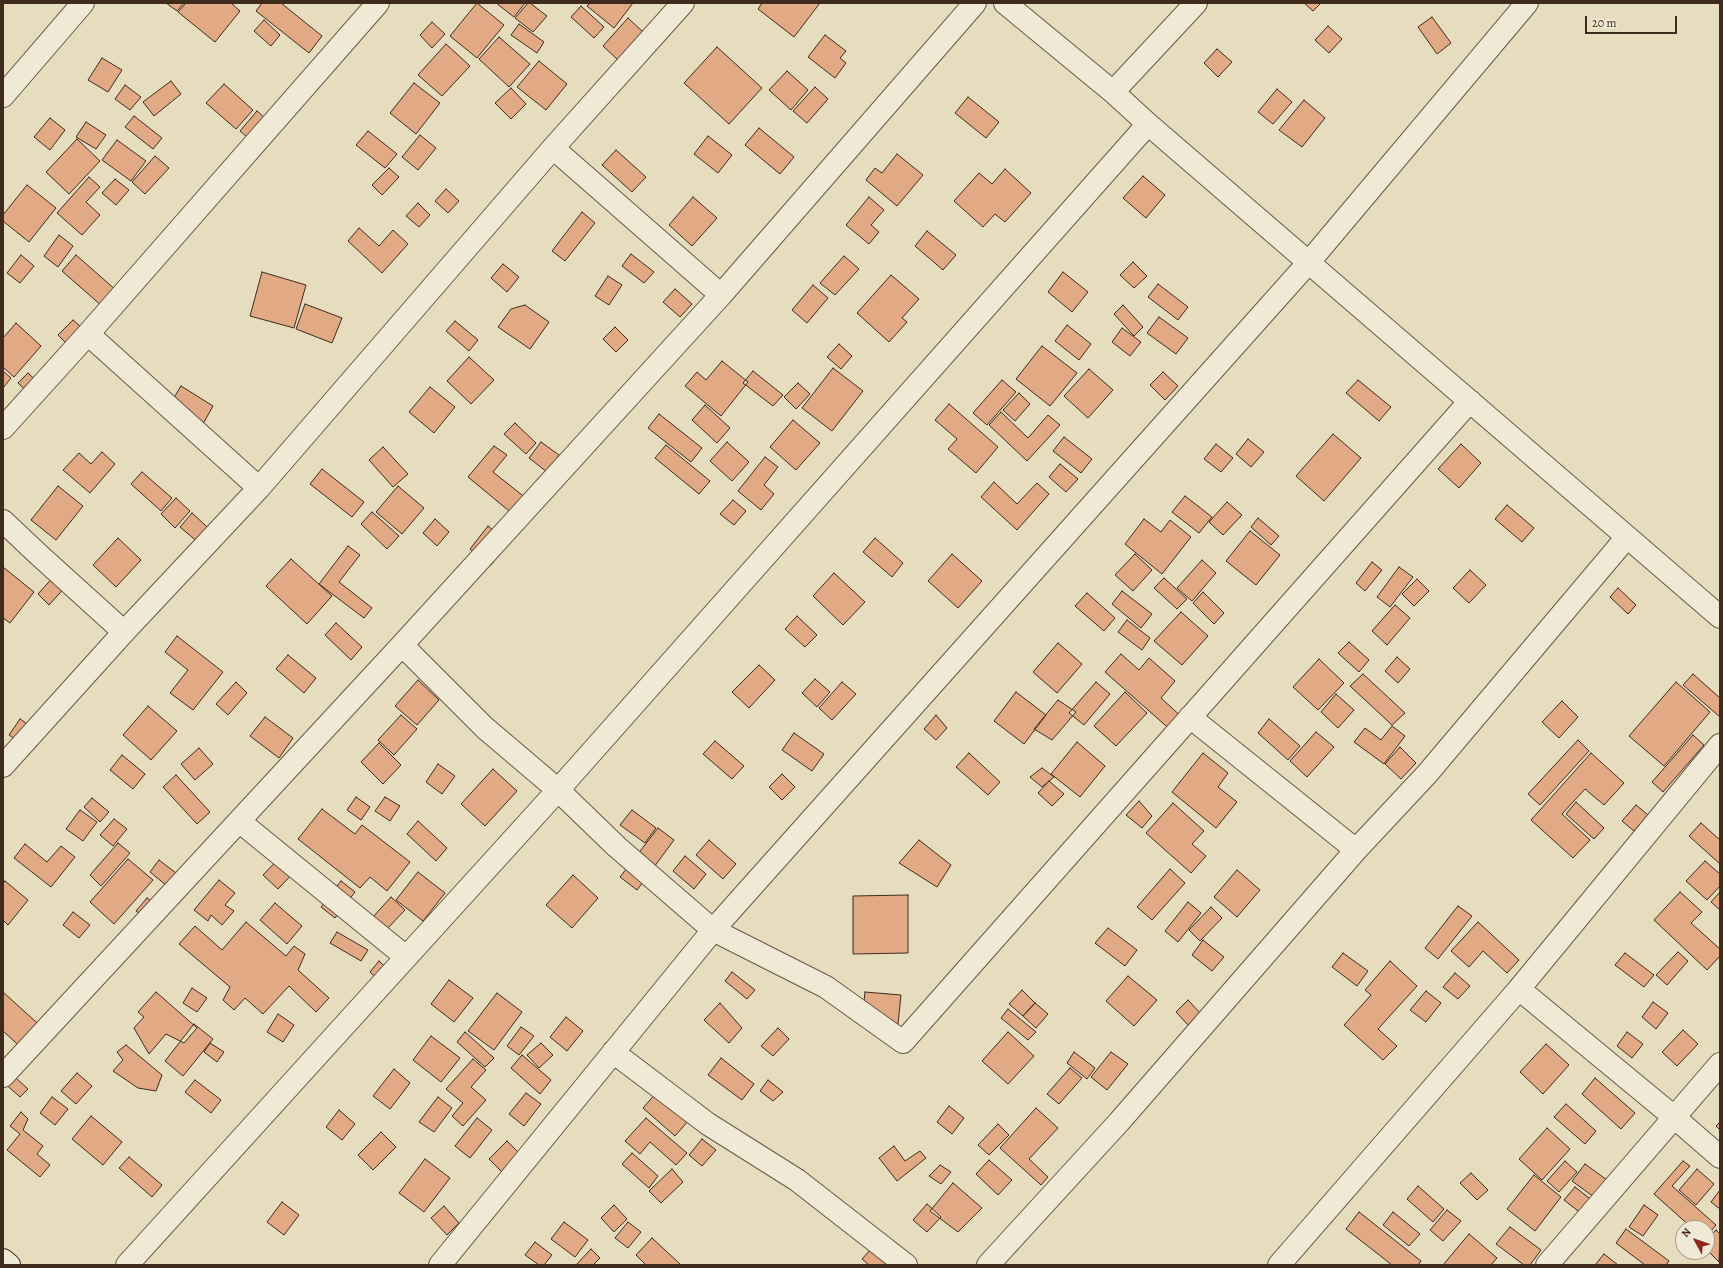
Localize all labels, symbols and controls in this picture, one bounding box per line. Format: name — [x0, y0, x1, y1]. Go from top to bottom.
scale bar — [1587, 8, 1679, 34]
text: 20 m — [1592, 15, 1616, 31]
north arrow — [1675, 1220, 1715, 1260]
text: N — [1678, 1225, 1695, 1241]

